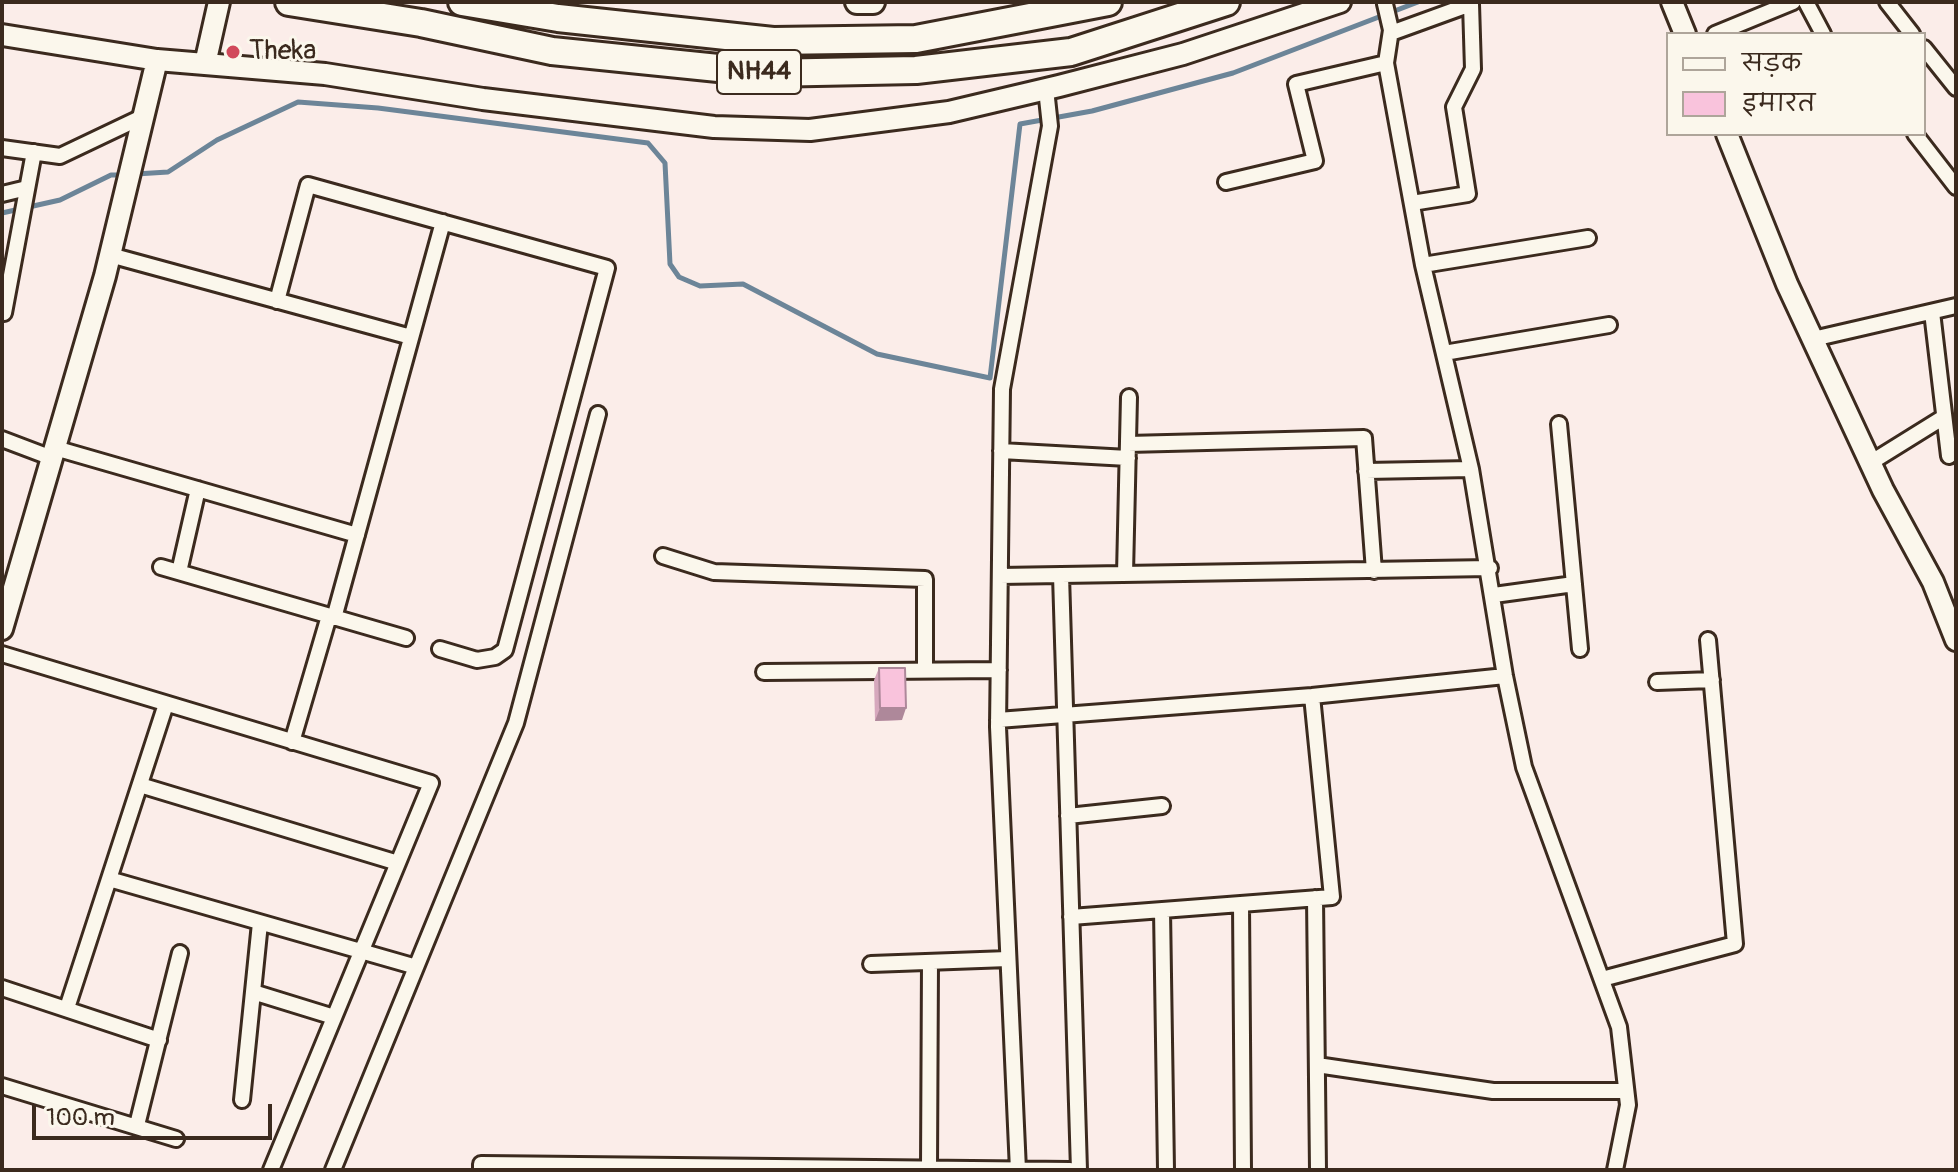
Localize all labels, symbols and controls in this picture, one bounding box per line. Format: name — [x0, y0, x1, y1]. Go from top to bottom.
legend — [1666, 32, 1926, 136]
place label: Theka — [249, 35, 316, 69]
marker: Theka — [224, 43, 242, 61]
text: सड़क — [1742, 49, 1801, 78]
road number: NH44 — [717, 50, 801, 94]
text: इमारत — [1742, 89, 1815, 118]
scale bar — [36, 1088, 276, 1138]
text: 100 m — [46, 1103, 115, 1132]

